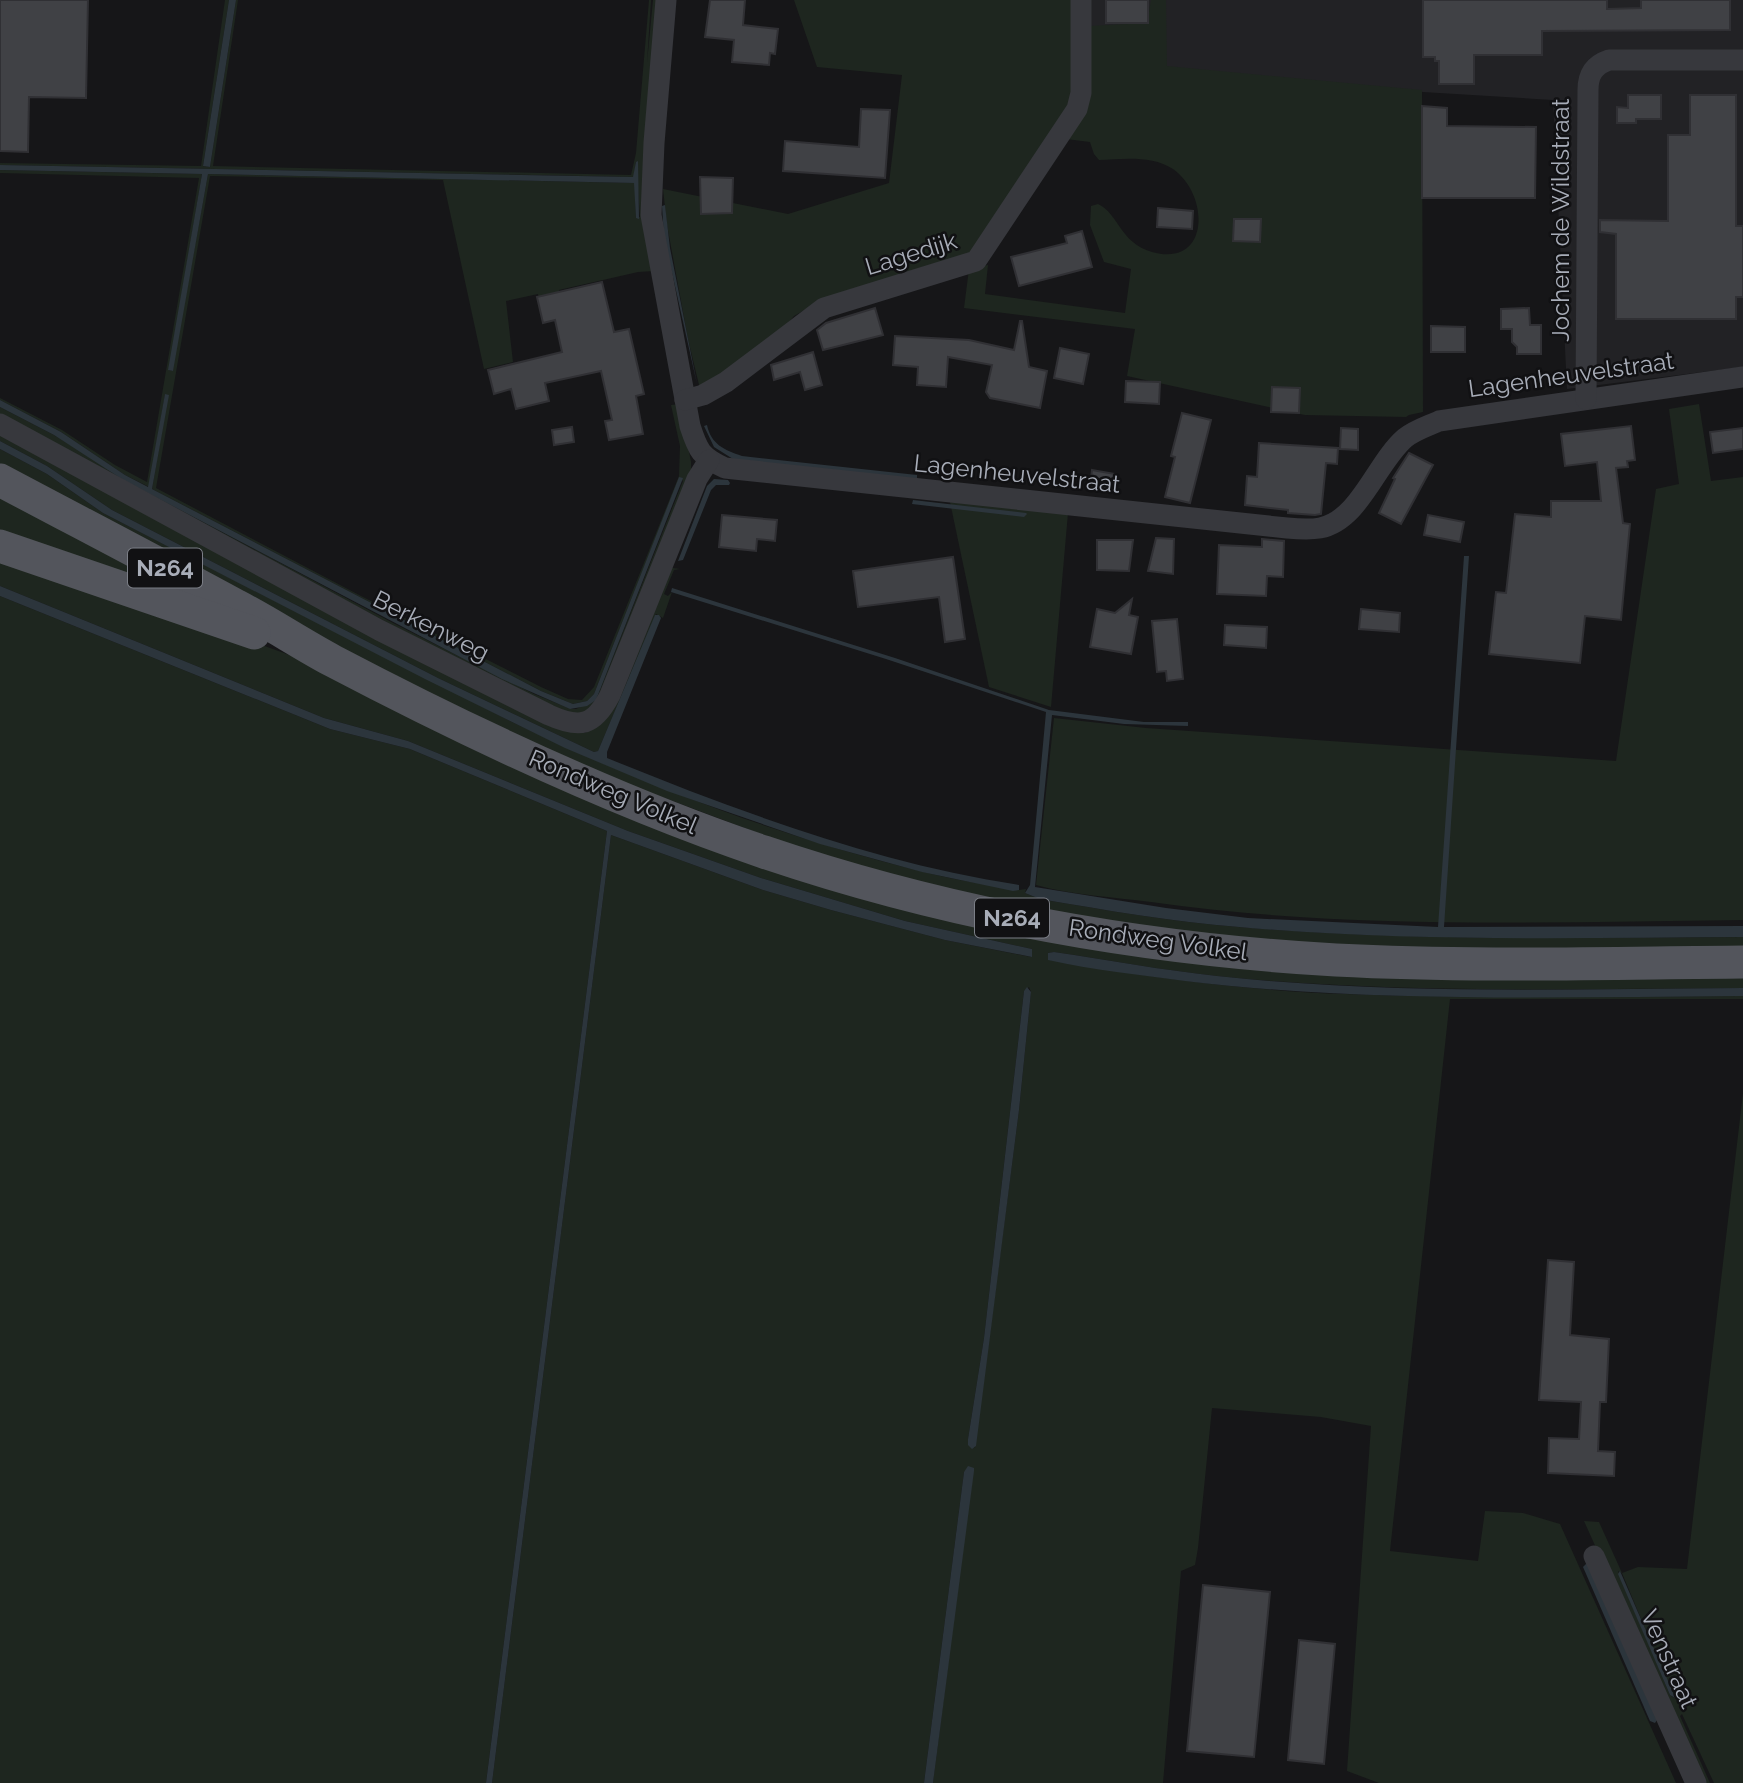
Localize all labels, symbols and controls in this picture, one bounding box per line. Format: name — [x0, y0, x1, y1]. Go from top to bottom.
street label: Jochem de Wildstraat — [1546, 98, 1575, 342]
street label: Lagedijk — [862, 226, 960, 281]
street label: Lagenheuvelstraat — [1466, 346, 1676, 403]
street label: Lagenheuvelstraat — [912, 448, 1122, 499]
road number: N264 — [128, 548, 202, 588]
street label: Berkenweg — [368, 584, 494, 667]
street label: Rondweg Volkel — [525, 743, 702, 840]
road number: N264 — [975, 898, 1049, 937]
street label: Rondweg Volkel — [1067, 913, 1250, 966]
street label: Venstraat — [1635, 1605, 1704, 1713]

